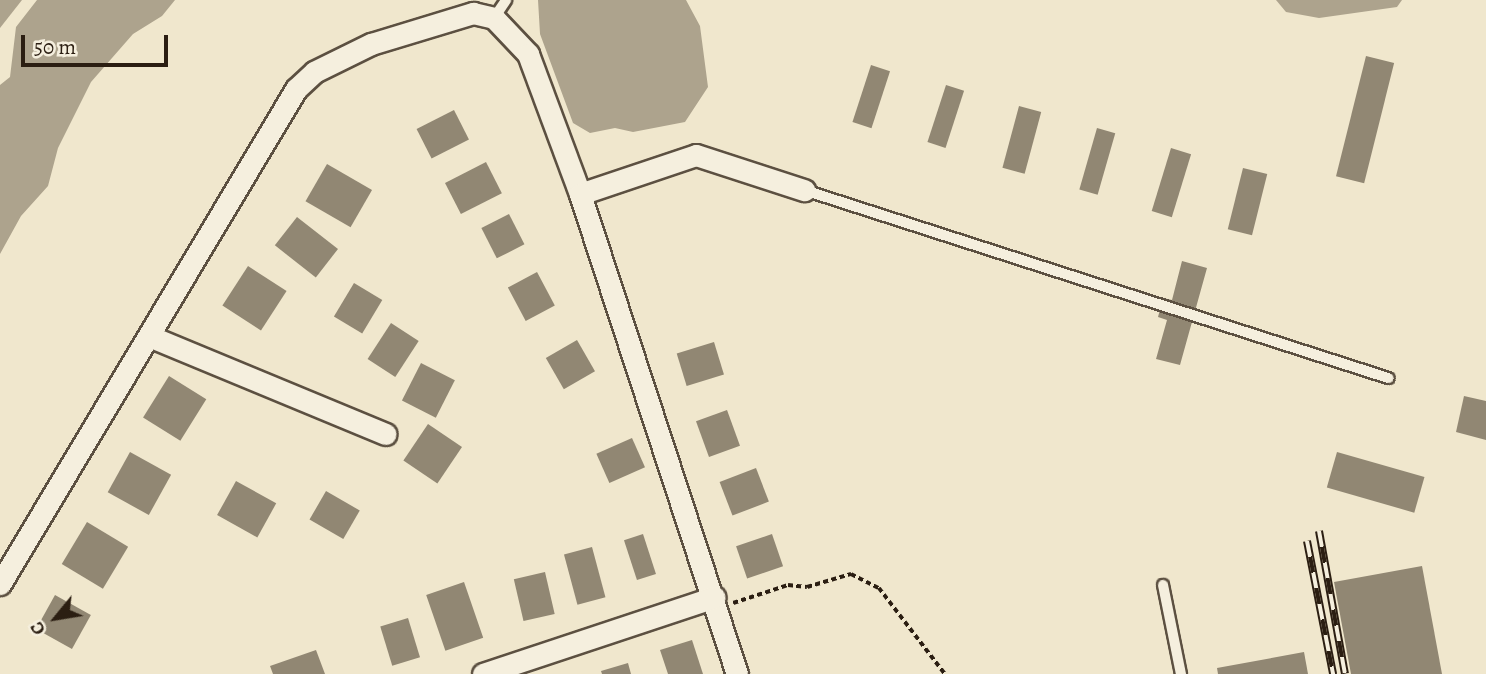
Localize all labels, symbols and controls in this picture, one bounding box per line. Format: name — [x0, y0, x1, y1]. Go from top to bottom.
scale bar — [24, 21, 172, 65]
text: 50 m — [34, 33, 76, 61]
north arrow — [21, 583, 91, 653]
text: С — [24, 617, 52, 640]

